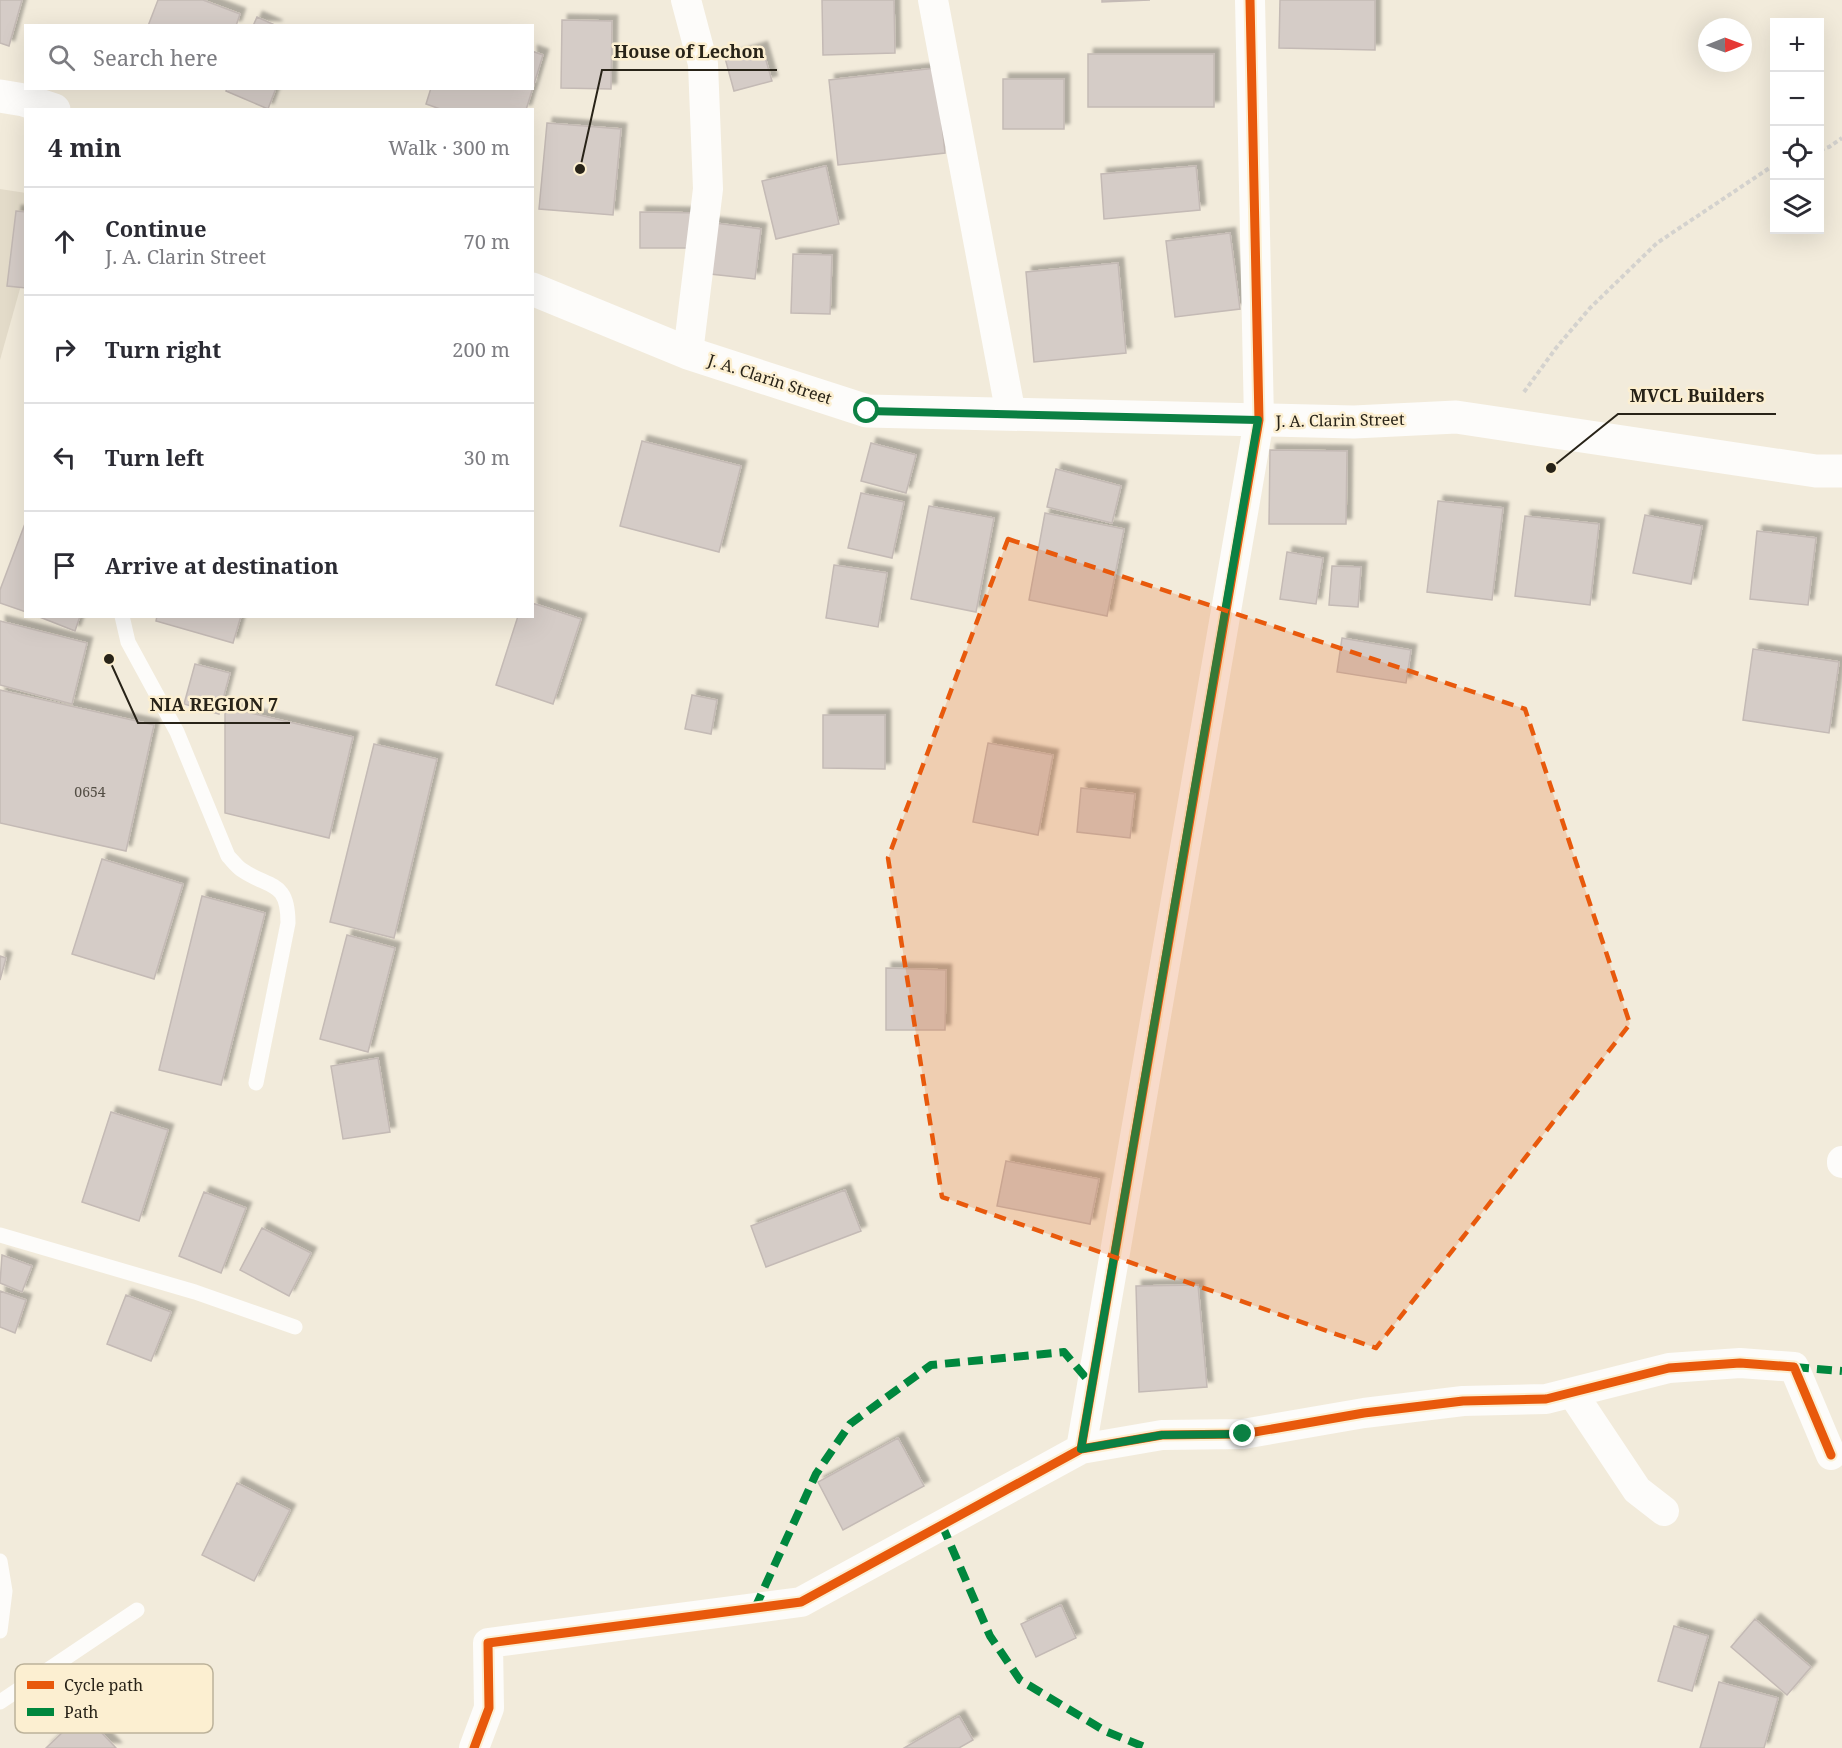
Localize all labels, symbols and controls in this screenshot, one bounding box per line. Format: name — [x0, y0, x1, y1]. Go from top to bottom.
north arrow — [1698, 18, 1752, 72]
map controls — [1770, 18, 1824, 234]
button: + — [1770, 18, 1824, 72]
search box — [24, 24, 534, 90]
callout: House of Lechon — [602, 34, 777, 70]
text: House of Lechon — [613, 39, 765, 63]
icon: search — [45, 41, 78, 74]
text: Search here — [93, 42, 218, 72]
button: − — [1770, 72, 1824, 126]
button: locate — [1770, 126, 1824, 180]
text: 4 min — [48, 129, 122, 165]
text: Walk · 300 m — [388, 134, 510, 161]
button: layers — [1770, 180, 1824, 234]
text: Continue — [105, 213, 207, 243]
icon: ahead — [48, 225, 81, 258]
text: 70 m — [464, 228, 510, 255]
text: J. A. Clarin Street — [105, 243, 266, 270]
icon: right — [48, 333, 81, 366]
text: Turn right — [105, 334, 221, 364]
text: 200 m — [452, 336, 510, 363]
street label: J. A. Clarin Street — [704, 348, 835, 409]
callout: MVCL Builders — [1618, 378, 1776, 414]
text: MVCL Builders — [1630, 383, 1765, 407]
route start — [853, 397, 879, 423]
street label: J. A. Clarin Street — [1274, 408, 1405, 432]
icon: left — [48, 441, 81, 474]
text: Turn left — [105, 442, 204, 472]
text: 30 m — [464, 444, 510, 471]
icon: arrive — [48, 549, 81, 582]
text: Arrive at destination — [105, 550, 339, 580]
callout: NIA REGION 7 — [138, 687, 290, 723]
text: NIA REGION 7 — [150, 692, 278, 716]
house number: 0654 — [74, 782, 106, 801]
route end — [1229, 1420, 1255, 1446]
legend — [15, 1664, 213, 1733]
text: Cycle path — [64, 1674, 143, 1696]
text: Path — [64, 1701, 98, 1723]

